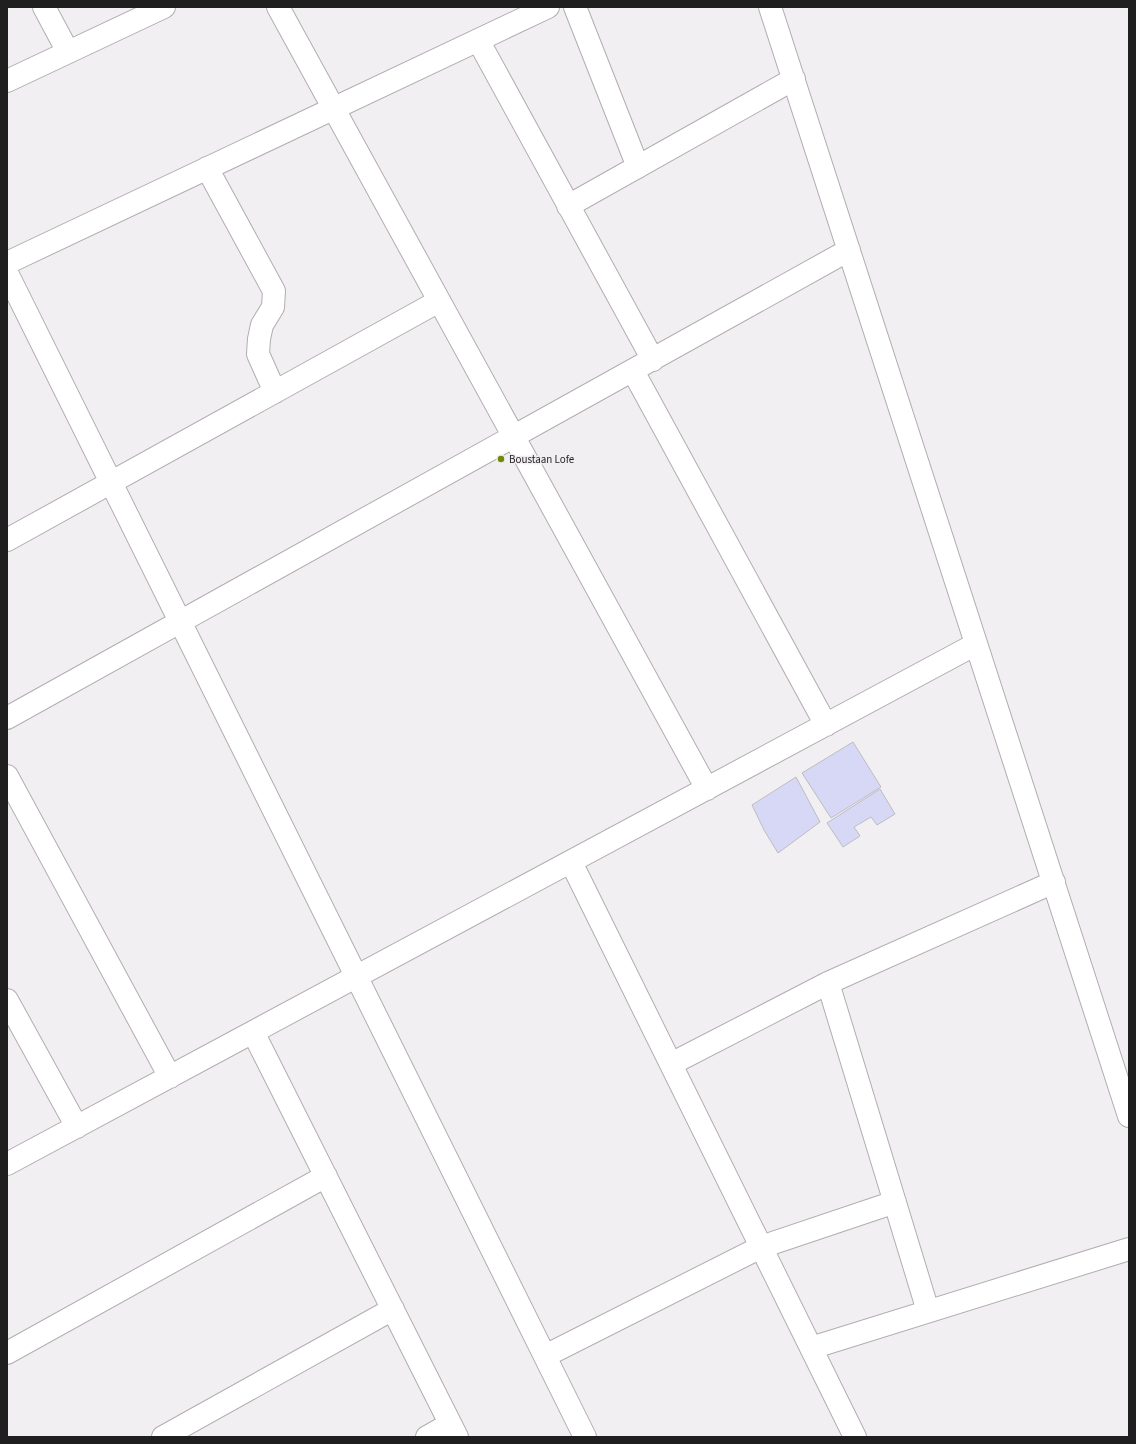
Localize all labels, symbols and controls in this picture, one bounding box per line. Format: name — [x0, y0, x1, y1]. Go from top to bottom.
place label: Boustaan Lofe — [509, 452, 575, 467]
marker: Boustaan Lofe — [496, 454, 506, 464]

